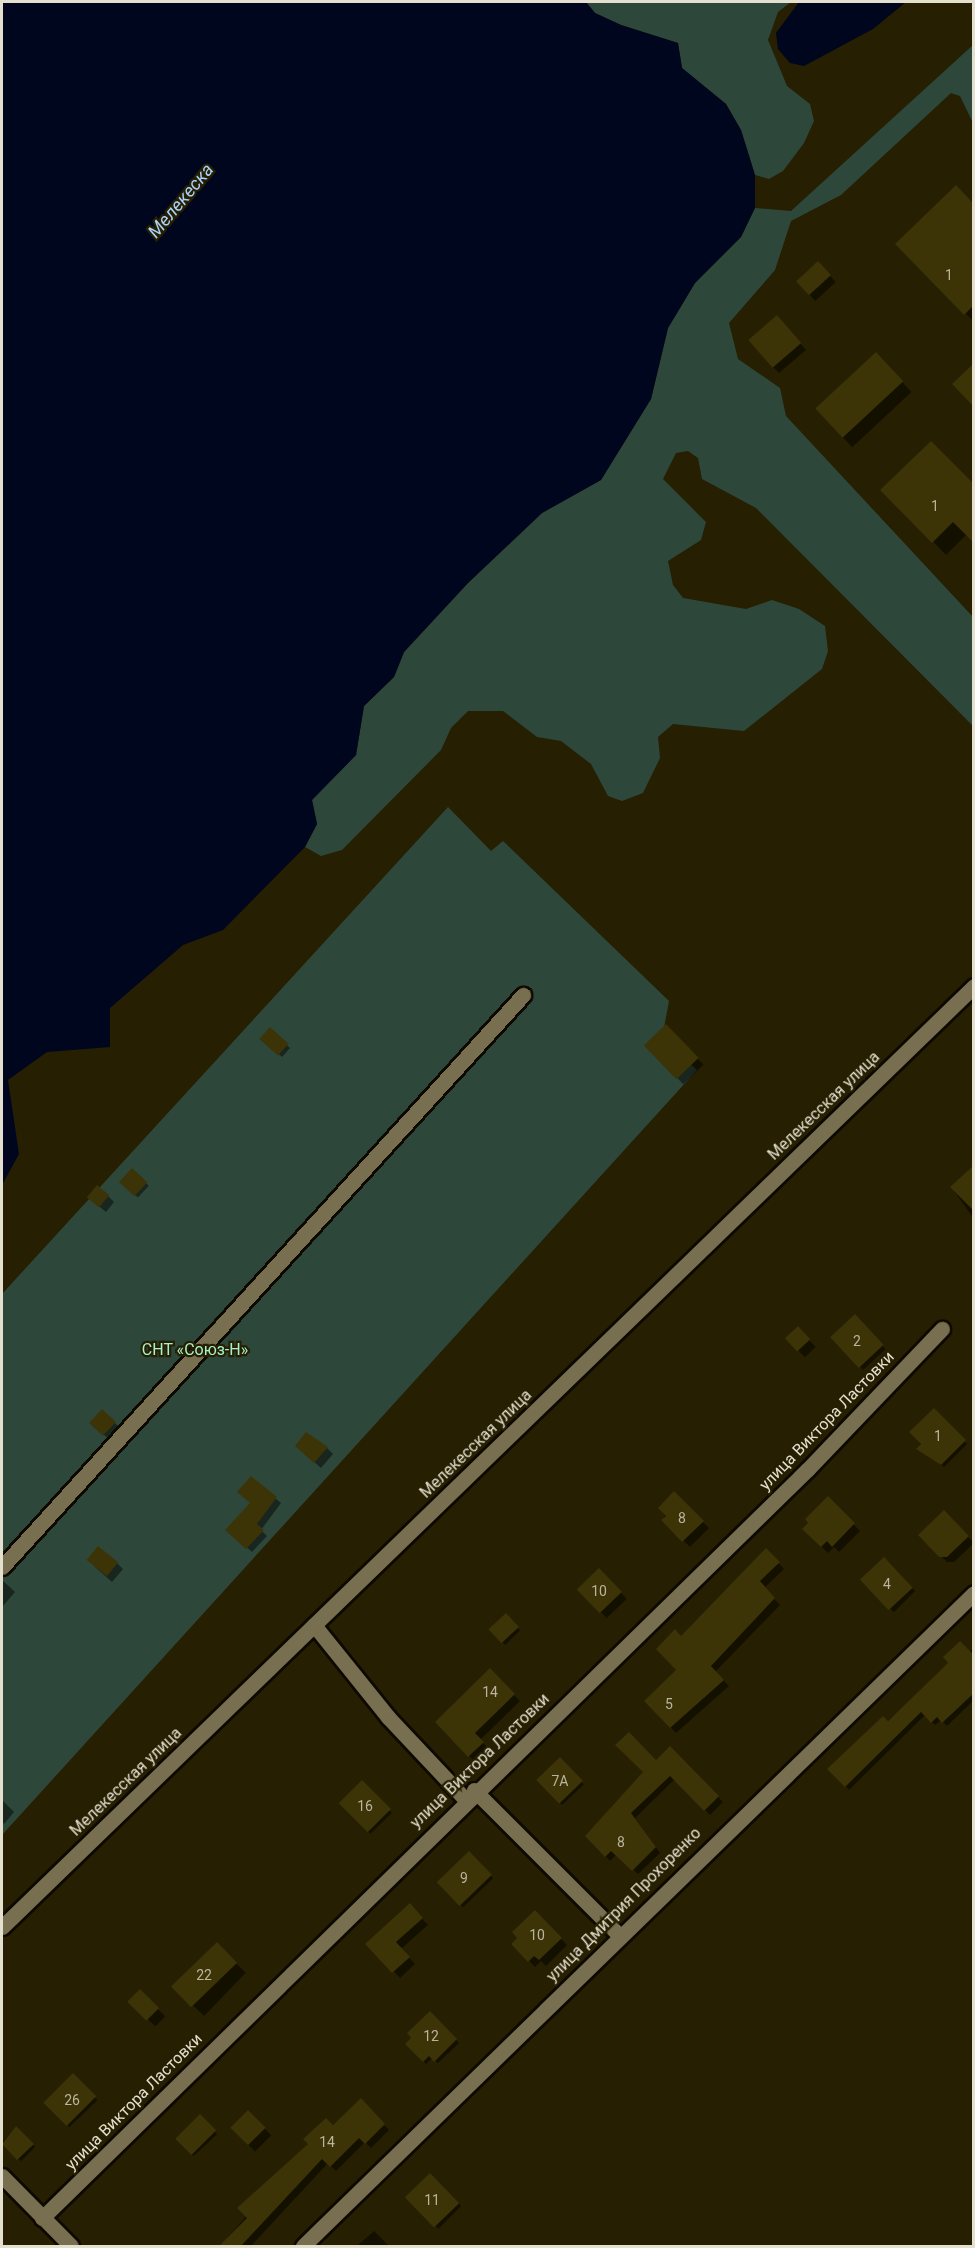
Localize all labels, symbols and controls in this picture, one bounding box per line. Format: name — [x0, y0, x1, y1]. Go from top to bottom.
water label: Мелекеска — [144, 159, 218, 243]
house number: 1 — [945, 267, 953, 283]
house number: 1 — [931, 498, 939, 514]
street label: Мелекесская улица — [764, 1048, 884, 1164]
house number: 2 — [853, 1333, 861, 1349]
park label: СНТ «Союз-Н» — [142, 1340, 248, 1360]
street label: улица Виктора Ластовки — [756, 1347, 898, 1495]
street label: Мелекесская улица — [416, 1386, 536, 1502]
house number: 1 — [934, 1428, 942, 1444]
house number: 8 — [678, 1510, 686, 1526]
house number: 4 — [883, 1576, 891, 1592]
house number: 10 — [591, 1583, 607, 1599]
house number: 14 — [482, 1684, 498, 1700]
street label: улица Виктора Ластовки — [406, 1690, 554, 1832]
house number: 5 — [665, 1696, 673, 1712]
street label: Мелекесская улица — [66, 1724, 186, 1840]
house number: 7А — [551, 1773, 569, 1789]
house number: 16 — [357, 1798, 373, 1814]
street label: улица Дмитрия Прохоренко — [543, 1824, 705, 1986]
house number: 8 — [617, 1834, 625, 1850]
house number: 9 — [460, 1870, 468, 1886]
house number: 10 — [529, 1927, 545, 1943]
house number: 22 — [196, 1967, 212, 1983]
house number: 12 — [423, 2028, 439, 2044]
street label: улица Виктора Ластовки — [62, 2030, 206, 2174]
house number: 26 — [64, 2092, 80, 2108]
house number: 14 — [319, 2134, 335, 2150]
house number: 11 — [424, 2192, 440, 2208]

